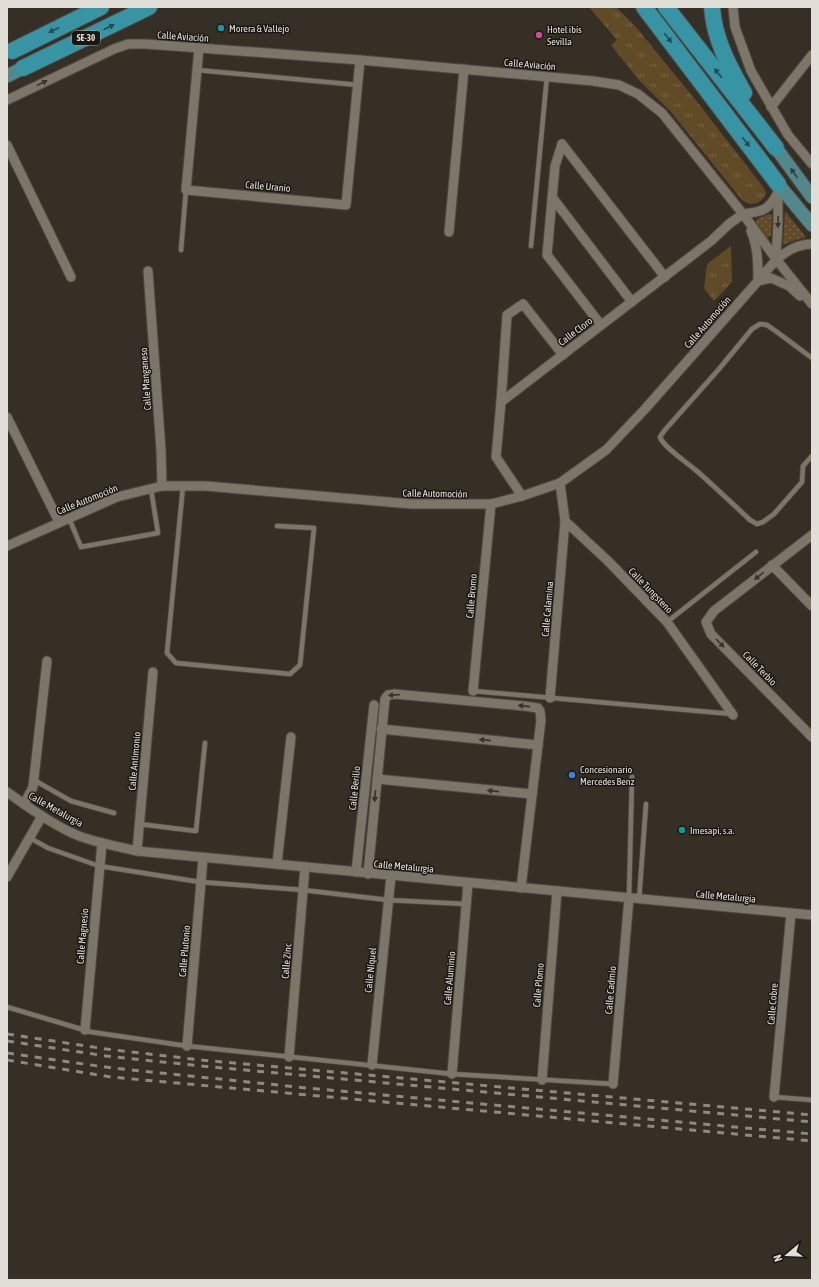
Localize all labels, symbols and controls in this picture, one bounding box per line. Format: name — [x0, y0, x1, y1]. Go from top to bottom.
marker: Morera & Vallejo — [216, 23, 226, 33]
place label: Morera & Vallejo — [229, 23, 290, 34]
one-way arrow — [103, 24, 115, 30]
place label: Hotel ibis Sevilla — [547, 24, 582, 47]
one-way arrow — [49, 27, 60, 33]
street label: Calle Aviación — [157, 29, 209, 44]
marker: Hotel ibis Sevilla — [534, 30, 544, 40]
road number: SE-30 — [72, 31, 100, 45]
one-way arrow — [663, 33, 671, 43]
street label: Calle Aviación — [504, 57, 556, 72]
one-way arrow — [713, 68, 722, 79]
one-way arrow — [37, 80, 48, 86]
one-way arrow — [742, 136, 750, 147]
one-way arrow — [790, 167, 798, 178]
street label: Calle Uranio — [245, 179, 291, 194]
one-way arrow — [775, 216, 781, 229]
street label: Calle Automoción — [682, 294, 733, 350]
street label: Calle Cloro — [556, 315, 595, 348]
street label: Calle Manganeso — [138, 347, 153, 411]
street label: Calle Automoción — [55, 482, 119, 517]
street label: Calle Automoción — [402, 487, 468, 500]
street label: Calle Tungsteno — [626, 565, 675, 615]
one-way arrow — [754, 571, 764, 579]
street label: Calle Bromo — [464, 573, 479, 619]
street label: Calle Calamina — [540, 580, 555, 637]
one-way arrow — [715, 638, 725, 648]
street label: Calle Terbio — [741, 649, 779, 688]
one-way arrow — [388, 692, 401, 699]
one-way arrow — [518, 703, 530, 709]
street label: Calle Antimonio — [126, 731, 143, 791]
one-way arrow — [479, 737, 492, 743]
place label: Concesionario Mercedes Benz — [580, 764, 635, 787]
street label: Calle Berilio — [347, 765, 362, 811]
marker: Concesionario Mercedes Benz — [567, 770, 577, 780]
one-way arrow — [487, 787, 499, 794]
street label: Calle Metalurgia — [27, 790, 85, 829]
one-way arrow — [372, 790, 379, 802]
marker: Imesapi, s.a. — [677, 825, 687, 835]
place label: Imesapi, s.a. — [690, 825, 735, 836]
street label: Calle Metalurgia — [373, 858, 435, 875]
street label: Calle Metalurgia — [695, 888, 757, 905]
street label: Calle Magnesio — [75, 907, 90, 964]
street label: Calle Plutonio — [177, 924, 192, 977]
street label: Calle Zinc — [279, 943, 294, 979]
street label: Calle Níquel — [363, 947, 378, 993]
street label: Calle Aluminio — [442, 950, 457, 1005]
street label: Calle Plomo — [531, 962, 546, 1008]
street label: Calle Cadmio — [603, 965, 618, 1015]
street label: Calle Cobre — [765, 982, 780, 1025]
north arrow — [767, 1235, 807, 1275]
text: N — [771, 1253, 784, 1263]

